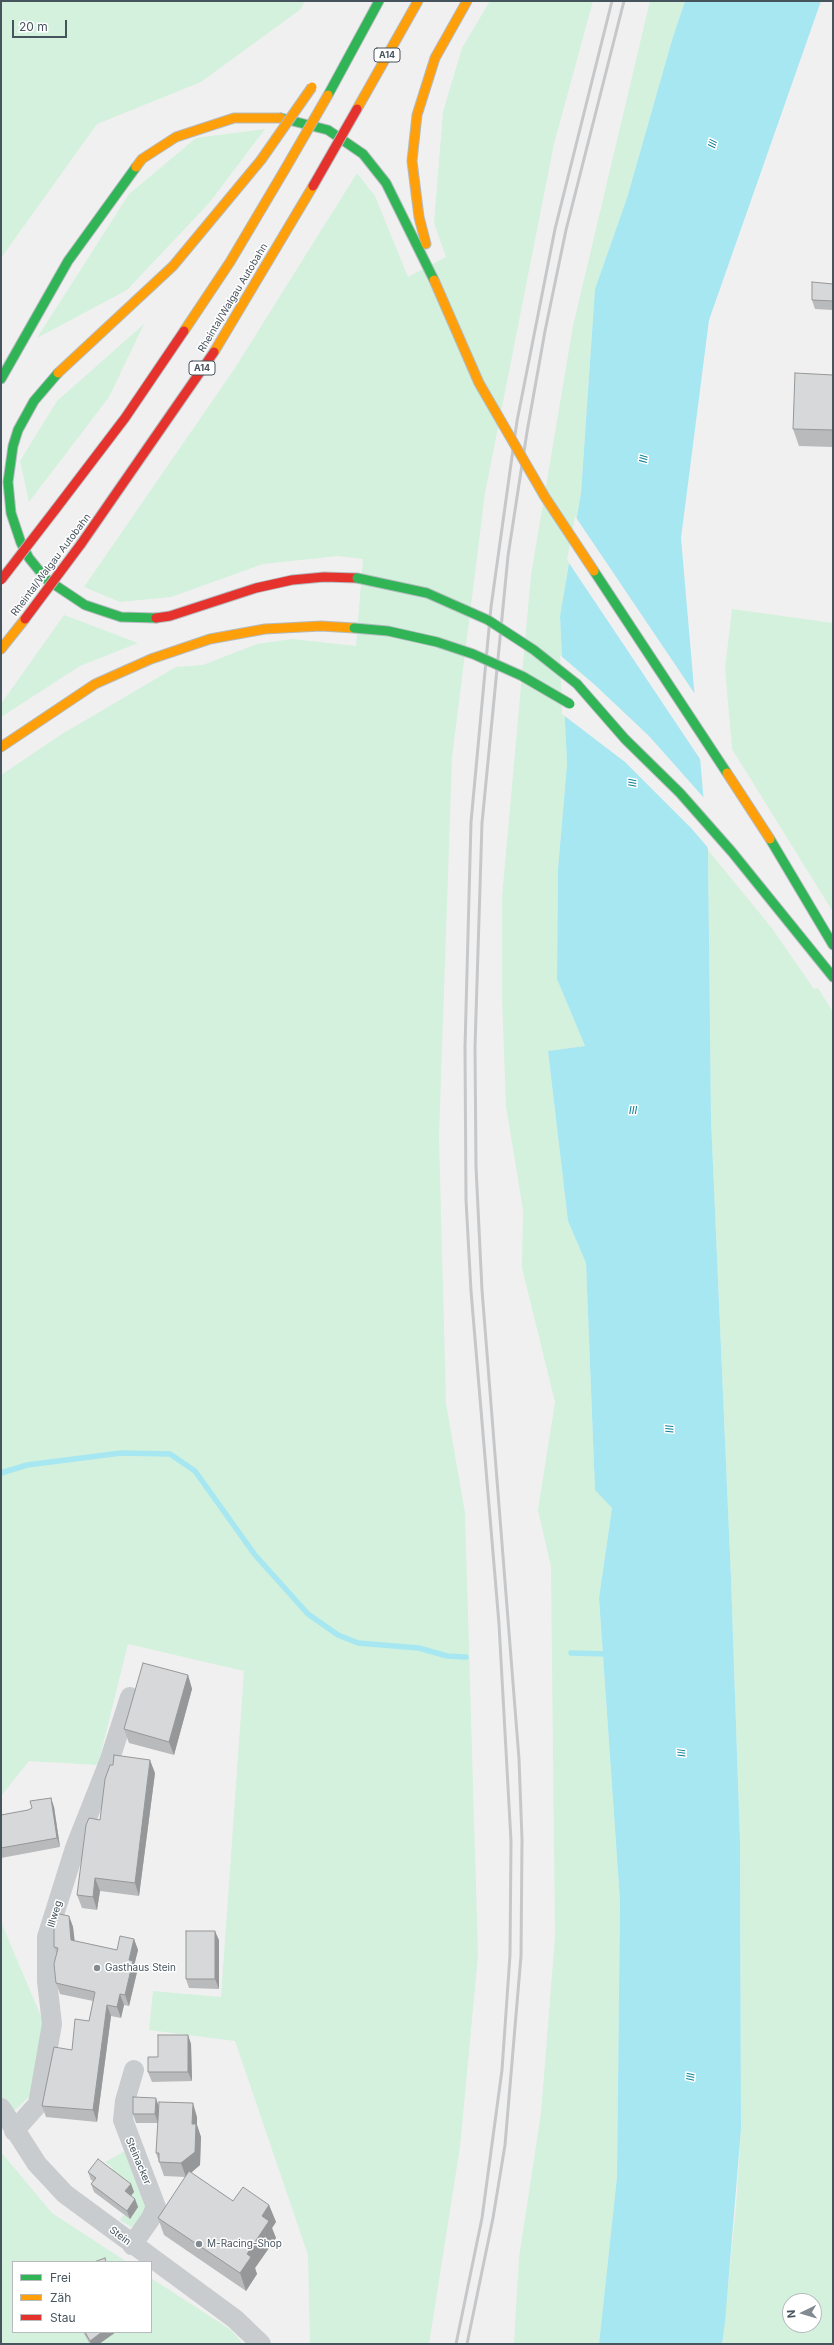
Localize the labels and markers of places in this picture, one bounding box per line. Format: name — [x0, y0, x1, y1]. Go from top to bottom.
place label: Gasthaus Stein — [105, 1962, 176, 1974]
marker: Gasthaus Stein — [92, 1963, 102, 1973]
place label: M-Racing-Shop — [207, 2238, 282, 2250]
marker: M-Racing-Shop — [194, 2239, 204, 2249]

